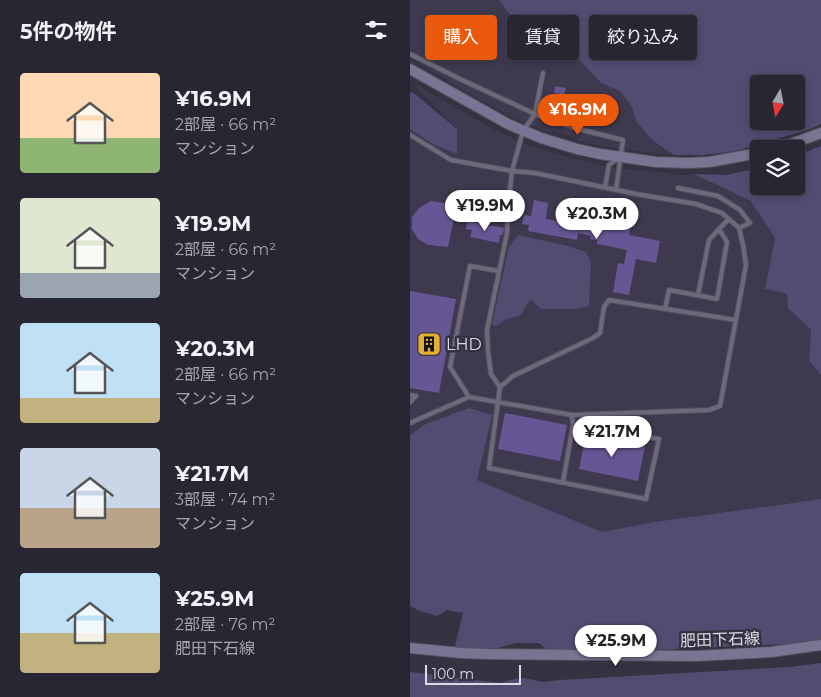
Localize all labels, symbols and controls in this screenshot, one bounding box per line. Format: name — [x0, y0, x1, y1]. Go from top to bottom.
chip: 購入 — [425, 15, 497, 60]
chip: 賃貸 — [507, 15, 579, 60]
chip: 絞り込み — [589, 15, 697, 60]
icon: filters — [362, 16, 390, 44]
text: 5件の物件 — [20, 19, 117, 44]
north arrow — [750, 75, 805, 130]
map controls — [750, 75, 805, 195]
text: ¥16.9M — [175, 86, 252, 111]
icon: home — [60, 93, 120, 153]
pin: ¥16.9M — [537, 94, 619, 136]
text: ¥16.9M — [549, 100, 607, 119]
text: 2部屋 · 66 m² — [175, 115, 276, 134]
text: マンション — [175, 139, 255, 158]
button: layers — [750, 140, 805, 195]
pin: ¥19.9M — [444, 190, 526, 232]
text: ¥19.9M — [456, 196, 514, 215]
pin: ¥20.3M — [556, 198, 638, 240]
text: ¥20.3M — [567, 204, 627, 223]
text: ¥19.9M — [175, 211, 251, 236]
icon: home — [60, 218, 120, 278]
text: 2部屋 · 66 m² — [175, 240, 276, 259]
text: マンション — [175, 264, 255, 283]
building icon: LHD — [416, 331, 442, 357]
place label: LHD — [446, 335, 482, 354]
text: ¥20.3M — [175, 336, 255, 361]
icon: home — [60, 343, 120, 403]
text: 2部屋 · 66 m² — [175, 365, 276, 384]
text: マンション — [175, 389, 255, 408]
pin: ¥21.7M — [571, 416, 653, 458]
text: ¥21.7M — [584, 422, 640, 441]
text: ¥21.7M — [175, 461, 249, 486]
icon: home — [60, 468, 120, 528]
text: 3部屋 · 74 m² — [175, 490, 275, 509]
text: マンション — [175, 514, 255, 533]
text: ¥25.9M — [175, 586, 254, 611]
icon: home — [60, 593, 120, 653]
text: 2部屋 · 76 m² — [175, 615, 275, 634]
pin: ¥25.9M — [575, 624, 657, 667]
street label: 肥田下石線 — [680, 629, 760, 650]
text: ¥25.9M — [586, 631, 646, 650]
text: 肥田下石線 — [175, 639, 255, 658]
scale bar — [425, 662, 521, 685]
text: 100 m — [432, 665, 474, 683]

